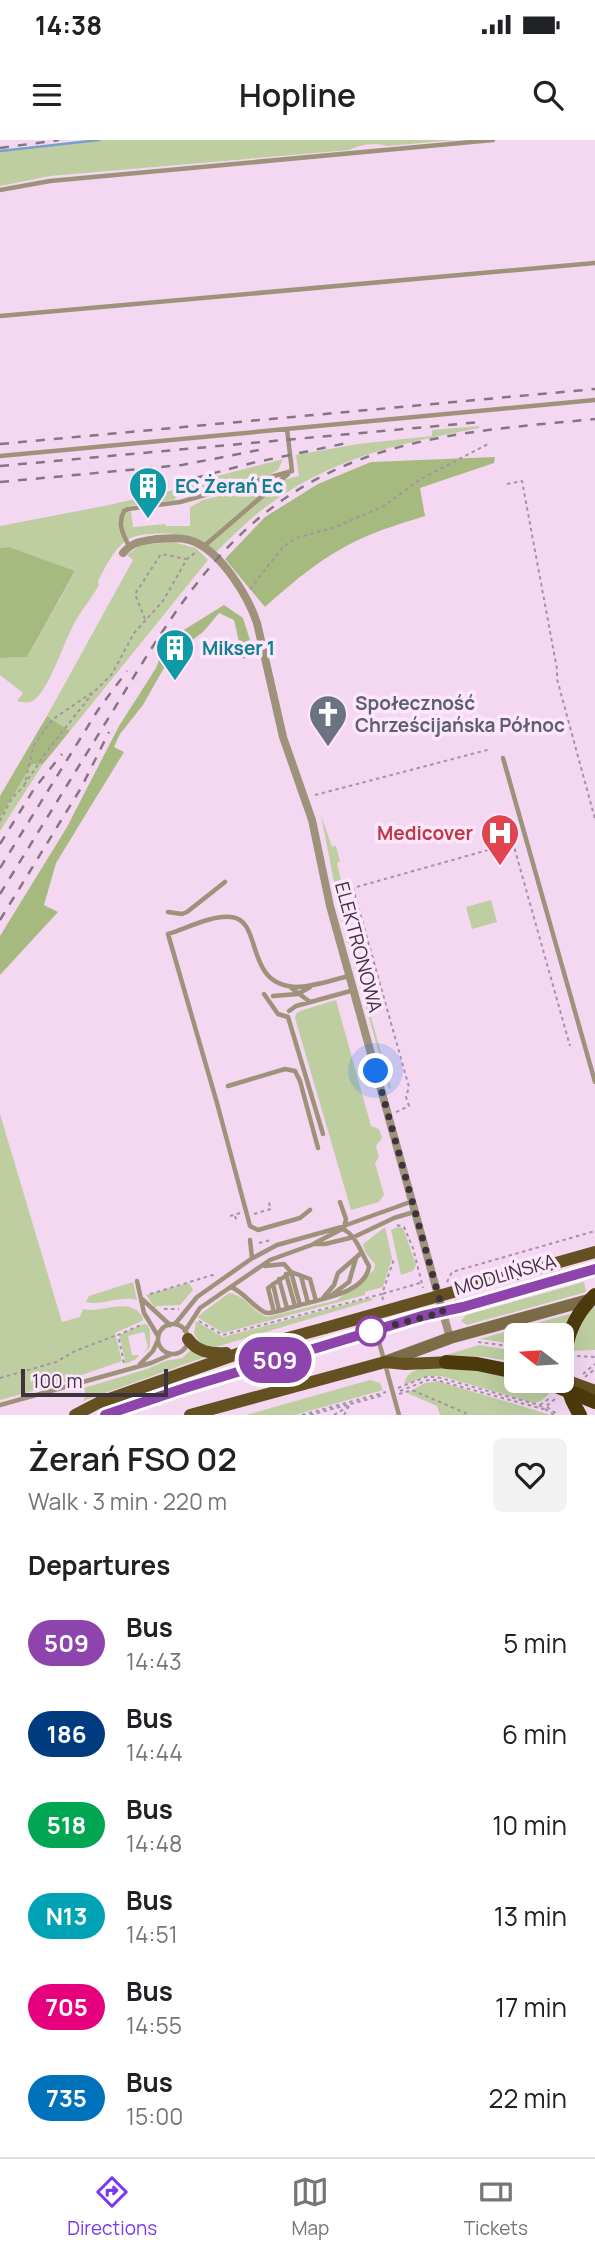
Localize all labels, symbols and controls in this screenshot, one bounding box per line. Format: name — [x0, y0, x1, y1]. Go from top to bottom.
text: 14:38 — [35, 7, 102, 43]
text: Hopline — [239, 73, 356, 117]
icon: menu — [28, 76, 66, 114]
icon: search — [529, 76, 567, 114]
building icon: EC Żerań Ec — [127, 465, 169, 520]
place label: EC Żerań Ec — [175, 473, 284, 499]
building icon: Mikser 1 — [154, 627, 196, 682]
place label: Mikser 1 — [202, 635, 275, 661]
place label: Społeczność Chrześcijańska Północ — [355, 690, 565, 738]
church icon: Społeczność Chrześcijańska Północ — [307, 693, 349, 748]
hospital icon: Medicover — [479, 812, 521, 867]
place label: Medicover — [377, 820, 473, 846]
street label: ELEKTRONOWA — [329, 879, 389, 1015]
your location — [358, 1053, 393, 1088]
street label: MODLIŃSKA — [451, 1247, 559, 1301]
unlabelled marker — [356, 1316, 386, 1346]
north arrow — [504, 1323, 574, 1393]
map controls — [504, 1323, 574, 1393]
line badge: 509 — [235, 1337, 315, 1383]
text: 509 — [253, 1343, 297, 1376]
scale bar — [21, 1366, 168, 1398]
text: 100 m — [32, 1368, 83, 1394]
text: Żerań FSO 02 — [28, 1436, 237, 1481]
button: heart — [493, 1438, 567, 1512]
text: Walk · 3 min · 220 m — [28, 1485, 227, 1517]
text: Departures — [28, 1547, 170, 1583]
text: Bus — [126, 1609, 173, 1645]
text: 5 min — [503, 1625, 567, 1661]
text: 509 — [44, 1626, 89, 1659]
text: 14:43 — [126, 1645, 182, 1677]
text: Bus — [126, 1700, 173, 1736]
text: 6 min — [502, 1716, 567, 1752]
text: 186 — [46, 1717, 87, 1750]
text: 14:44 — [126, 1736, 183, 1768]
text: Bus — [126, 1791, 173, 1827]
text: 10 min — [492, 1807, 567, 1843]
text: 518 — [47, 1808, 86, 1841]
text: 14:48 — [126, 1827, 182, 1859]
text: Bus — [126, 1882, 173, 1918]
text: 13 min — [494, 1898, 567, 1934]
text: N13 — [46, 1899, 87, 1932]
text: 14:51 — [126, 1918, 178, 1950]
text: Bus — [126, 1973, 173, 2009]
text: 17 min — [495, 1989, 567, 2025]
text: 705 — [45, 1990, 88, 2023]
text: 14:55 — [126, 2009, 182, 2041]
text: Bus — [126, 2064, 173, 2100]
text: 22 min — [489, 2080, 567, 2116]
text: 735 — [46, 2081, 87, 2114]
text: 15:00 — [126, 2100, 183, 2132]
tab: Directions — [67, 2173, 157, 2241]
tab: Map — [291, 2173, 329, 2241]
tab: Tickets — [464, 2173, 528, 2241]

